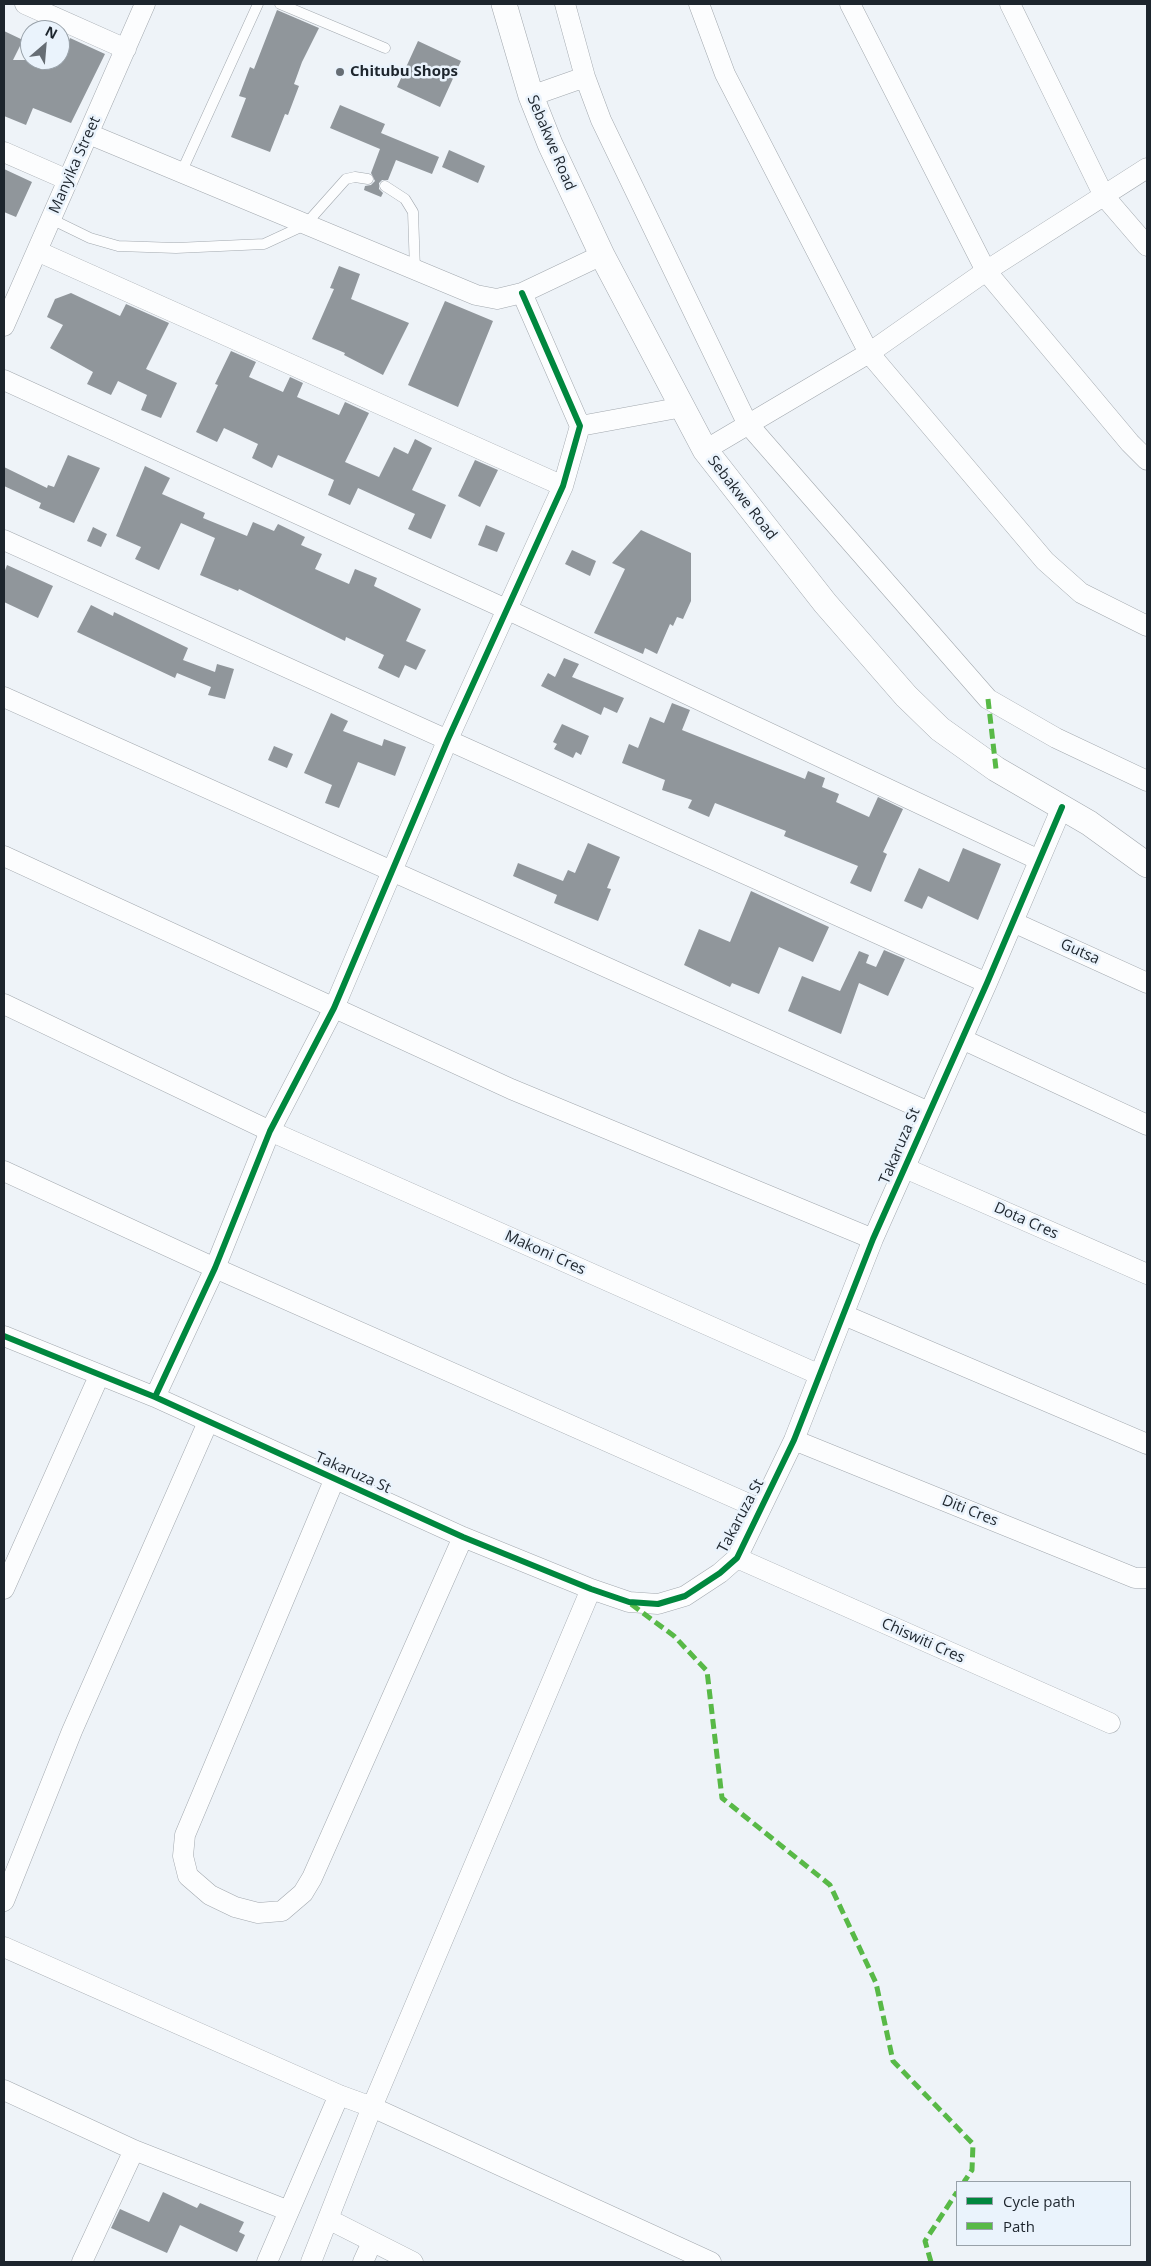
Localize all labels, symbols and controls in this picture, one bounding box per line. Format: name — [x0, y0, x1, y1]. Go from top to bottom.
north arrow — [20, 20, 70, 70]
text: N — [42, 21, 61, 43]
place label: Chitubu Shops — [350, 63, 458, 81]
marker: Chitubu Shops — [334, 66, 346, 78]
street label: Sebakwe Road — [523, 93, 579, 193]
street label: Manyika Street — [46, 114, 104, 216]
street label: Sebakwe Road — [704, 452, 780, 544]
street label: Gutsa — [1058, 935, 1102, 969]
street label: Takaruza St — [876, 1105, 924, 1187]
street label: Dota Cres — [991, 1199, 1061, 1243]
street label: Makoni Cres — [502, 1227, 588, 1279]
street label: Takaruza St — [312, 1448, 394, 1498]
street label: Takaruza St — [714, 1476, 768, 1556]
street label: Diti Cres — [939, 1492, 1001, 1530]
street label: Chiswiti Cres — [879, 1615, 967, 1667]
legend — [956, 2181, 1131, 2246]
text: Cycle path — [1003, 2191, 1075, 2211]
text: Path — [1003, 2216, 1035, 2236]

